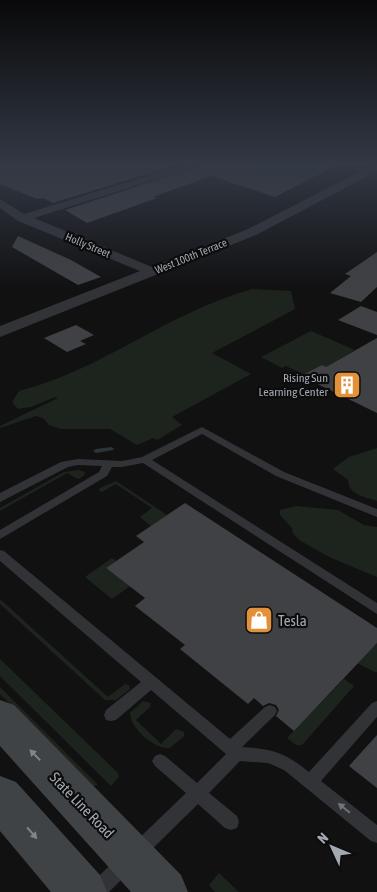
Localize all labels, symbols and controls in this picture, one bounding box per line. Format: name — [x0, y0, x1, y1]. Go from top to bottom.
street label: Holly Street — [64, 230, 112, 260]
street label: West 100th Terrace — [153, 236, 229, 276]
building icon: Rising Sun Learning Center — [332, 370, 362, 400]
place label: Rising Sun Learning Center — [259, 371, 328, 399]
shop icon: Tesla — [244, 605, 274, 635]
place label: Tesla — [278, 612, 307, 629]
one-way arrow — [29, 749, 41, 761]
street label: State Line Road — [46, 769, 118, 841]
one-way arrow — [338, 802, 351, 813]
north arrow — [307, 822, 357, 872]
one-way arrow — [26, 827, 38, 839]
text: N — [314, 829, 331, 846]

